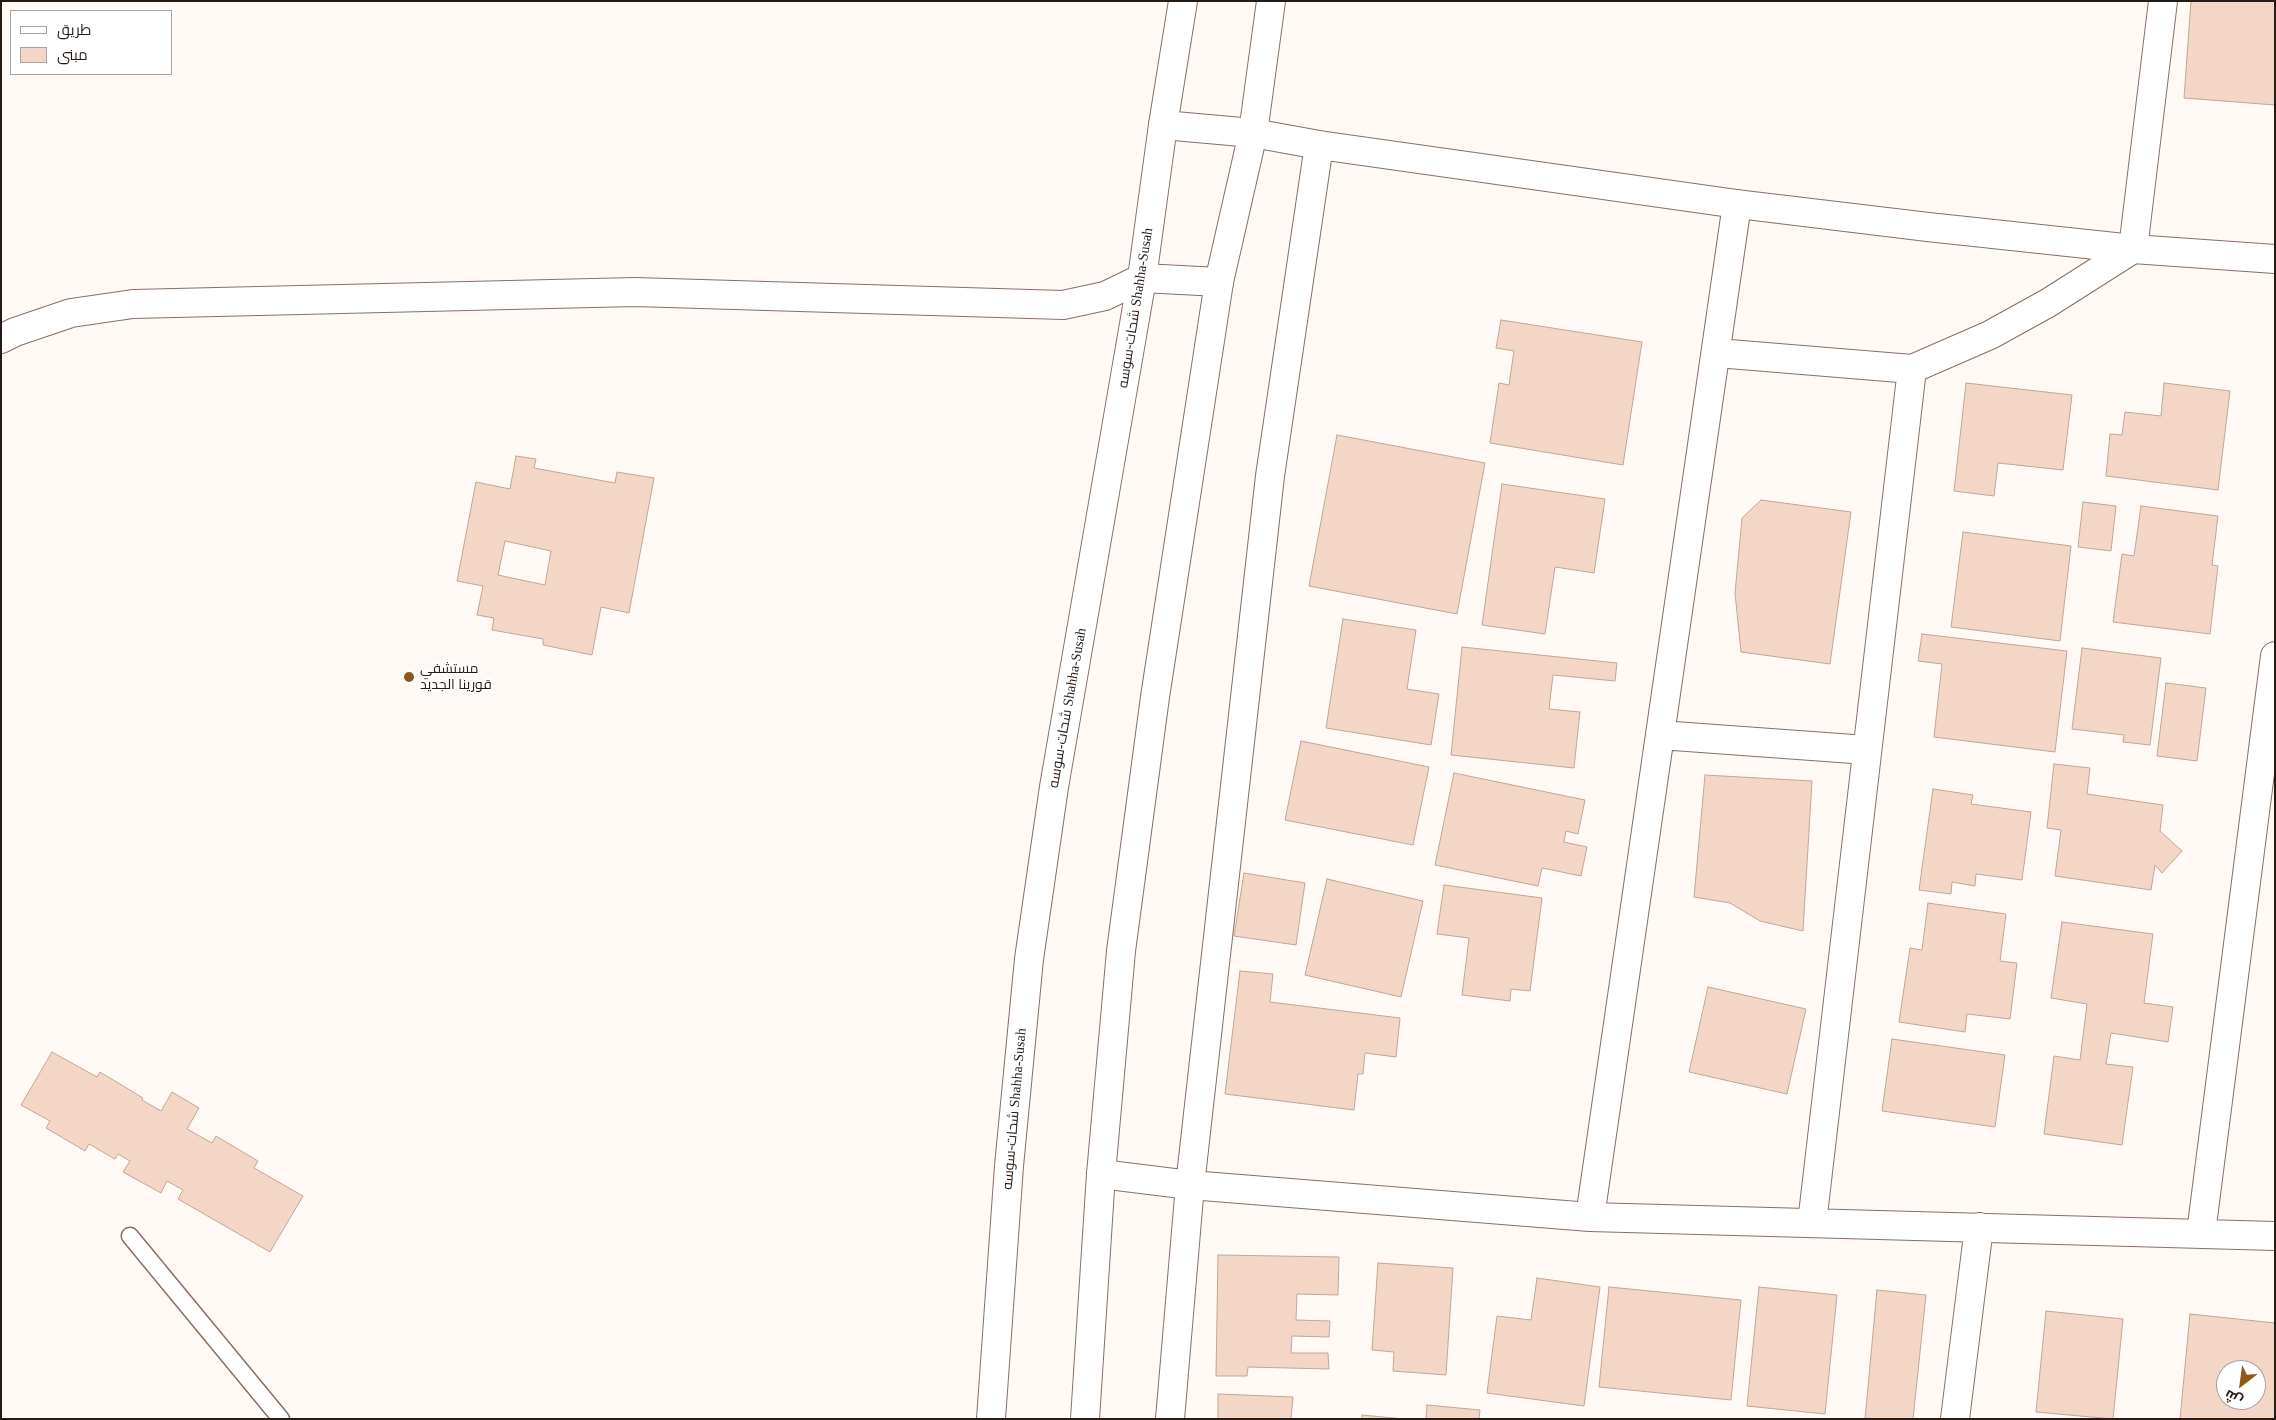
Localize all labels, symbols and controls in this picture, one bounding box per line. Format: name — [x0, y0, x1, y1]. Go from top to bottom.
legend — [10, 10, 172, 75]
text: طريق — [57, 22, 91, 38]
text: مبنى — [57, 47, 88, 63]
street label: شحات-سوسه Shahha-Susah — [1115, 227, 1157, 389]
street label: شحات-سوسه Shahha-Susah — [1046, 627, 1090, 789]
place label: مستشفي قورينا الجديد — [420, 661, 492, 694]
marker: مستشفي قورينا الجديد — [402, 670, 416, 684]
street label: شحات-سوسه Shahha-Susah — [1000, 1028, 1030, 1190]
north arrow — [2216, 1360, 2266, 1410]
text: ش — [2222, 1387, 2245, 1409]

